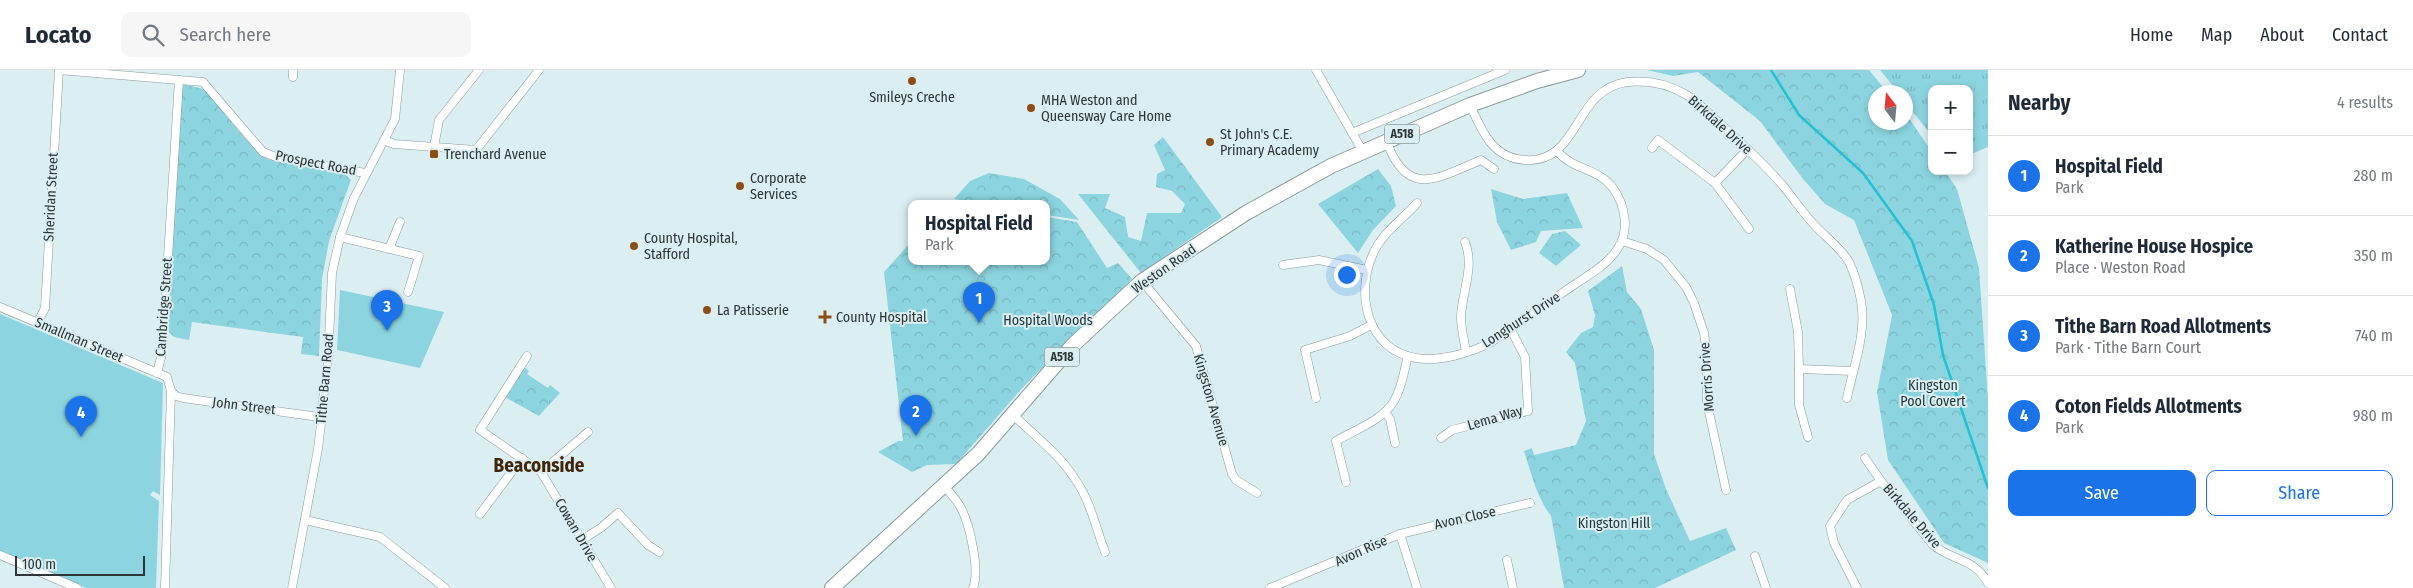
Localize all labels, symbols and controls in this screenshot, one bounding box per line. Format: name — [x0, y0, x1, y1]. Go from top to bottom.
search box — [121, 12, 471, 57]
text: Locato — [25, 21, 91, 49]
icon: search — [139, 21, 167, 49]
text: Search here — [179, 23, 271, 46]
text: Home — [2130, 24, 2173, 46]
text: Map — [2201, 24, 2232, 46]
text: About — [2260, 24, 2304, 46]
text: Contact — [2332, 24, 2388, 46]
marker: Smileys Creche — [906, 75, 918, 87]
north arrow — [1868, 85, 1913, 130]
map controls — [1928, 85, 1973, 175]
button: + — [1928, 85, 1973, 130]
place label: Smileys Creche — [869, 89, 955, 106]
text: Nearby — [2008, 90, 2070, 116]
place label: MHA Weston and Queensway Care Home — [1041, 92, 1172, 125]
street label: Birkdale Drive — [1685, 92, 1756, 158]
text: 4 results — [2337, 93, 2393, 112]
marker: MHA Weston and Queensway Care Home — [1025, 102, 1037, 114]
road number: A518 — [1384, 124, 1420, 144]
place label: St John's C.E. Primary Academy — [1220, 126, 1320, 159]
button: − — [1928, 130, 1973, 175]
marker: St John's C.E. Primary Academy — [1204, 136, 1216, 148]
place label: Trenchard Avenue — [444, 146, 547, 163]
street label: Prospect Road — [274, 147, 358, 179]
marker: Trenchard Avenue — [428, 148, 440, 160]
street label: Sheridan Street — [40, 152, 62, 242]
text: Hospital Field — [2055, 155, 2163, 178]
text: 1 — [2021, 166, 2027, 185]
text: 280 m — [2354, 166, 2393, 185]
place label: Corporate Services — [750, 170, 807, 203]
text: Park — [2055, 178, 2083, 197]
marker: Corporate Services — [734, 180, 746, 192]
popup — [908, 200, 1050, 265]
text: Hospital Field — [925, 212, 1033, 235]
place label: County Hospital, Stafford — [644, 230, 738, 263]
text: Park — [925, 235, 953, 254]
text: Katherine House Hospice — [2055, 235, 2253, 258]
marker: County Hospital, Stafford — [628, 240, 640, 252]
street label: Weston Road — [1129, 241, 1199, 297]
text: 2 — [2020, 246, 2028, 265]
text: 350 m — [2354, 246, 2393, 265]
street label: Cambridge Street — [152, 257, 176, 357]
text: Place · Weston Road — [2055, 258, 2186, 277]
your location — [1334, 262, 1360, 288]
pin: 1 — [963, 282, 995, 323]
street label: Longhurst Drive — [1479, 288, 1563, 352]
pin: 3 — [371, 290, 403, 331]
place label: La Patisserie — [717, 302, 789, 319]
marker: La Patisserie — [701, 304, 713, 316]
place label: County Hospital — [836, 309, 927, 326]
marker: County Hospital — [818, 310, 832, 324]
park label: Hospital Woods — [1003, 312, 1093, 329]
street label: Smallman Street — [32, 314, 126, 366]
text: Tithe Barn Road Allotments — [2055, 315, 2271, 338]
text: 3 — [2020, 326, 2028, 345]
text: 740 m — [2355, 326, 2393, 345]
street label: Tithe Barn Road — [313, 333, 337, 425]
text: Park · Tithe Barn Court — [2055, 338, 2201, 357]
street label: Morris Drive — [1696, 342, 1718, 412]
road number: A518 — [1044, 348, 1080, 366]
street label: Kingston Avenue — [1190, 352, 1232, 448]
park label: Kingston Pool Covert — [1900, 377, 1966, 410]
street label: John Street — [211, 394, 277, 418]
pin: 2 — [900, 395, 932, 436]
text: Coton Fields Allotments — [2055, 395, 2242, 418]
pin: 4 — [65, 396, 97, 437]
street label: Lema Way — [1465, 402, 1525, 434]
text: 4 — [2020, 406, 2028, 425]
text: 980 m — [2353, 406, 2393, 425]
text: Park — [2055, 418, 2083, 437]
district label: Beaconside — [494, 454, 585, 477]
button: Save — [2008, 470, 2196, 516]
button: Share — [2206, 470, 2393, 516]
street label: Birkdale Drive — [1879, 480, 1945, 552]
street label: Cowan Drive — [551, 495, 601, 565]
street label: Avon Close — [1433, 503, 1497, 533]
park label: Kingston Hill — [1578, 515, 1651, 532]
street label: Avon Rise — [1332, 532, 1390, 570]
scale bar — [15, 553, 145, 576]
text: 100 m — [22, 556, 56, 573]

